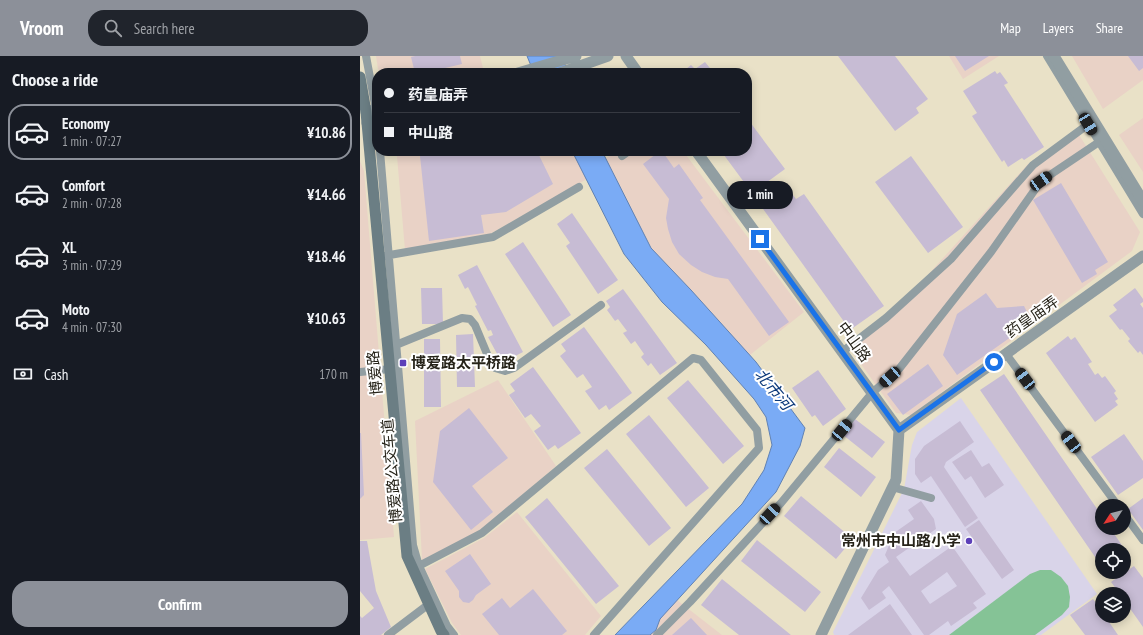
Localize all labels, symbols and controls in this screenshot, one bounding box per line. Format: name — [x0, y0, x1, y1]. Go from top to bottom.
search box — [88, 10, 368, 46]
text: Vroom — [20, 16, 64, 40]
icon: search — [102, 17, 124, 39]
text: Search here — [134, 19, 195, 38]
text: Map — [1000, 19, 1021, 37]
text: Layers — [1043, 19, 1074, 37]
text: Share — [1096, 19, 1123, 37]
text: Choose a ride — [12, 68, 98, 91]
text: 药皇庙弄 — [408, 85, 468, 104]
car — [1077, 111, 1099, 137]
icon: car — [14, 114, 50, 150]
text: Economy — [62, 114, 110, 133]
text: ¥10.86 — [307, 123, 346, 142]
text: 中山路 — [408, 123, 453, 142]
text: 1 min · 07:27 — [62, 133, 122, 150]
car — [1028, 169, 1054, 193]
icon: car — [14, 176, 50, 212]
text: Comfort — [62, 176, 105, 195]
callout: 1 min — [727, 181, 793, 209]
text: ¥14.66 — [307, 185, 346, 204]
text: 1 min — [747, 186, 773, 203]
text: 2 min · 07:28 — [62, 195, 122, 212]
route end — [751, 230, 769, 248]
icon: car — [14, 238, 50, 274]
text: XL — [62, 238, 76, 257]
text: ¥18.46 — [307, 247, 346, 266]
text: 3 min · 07:29 — [62, 257, 122, 274]
street label: 药皇庙弄 — [1002, 292, 1062, 342]
icon: car — [14, 300, 50, 336]
text: Moto — [62, 300, 90, 319]
text: ¥10.63 — [307, 309, 346, 328]
street label: 中山路 — [833, 318, 875, 365]
text: 4 min · 07:30 — [62, 319, 122, 336]
street label: 博爱路 — [363, 350, 386, 396]
place label: 博爱路太平桥路 — [411, 353, 516, 372]
route start — [985, 353, 1003, 371]
marker: 博爱路太平桥路 — [398, 358, 408, 368]
icon: cash — [12, 363, 34, 385]
water label: 北市河 — [751, 364, 799, 416]
text: Cash — [44, 365, 68, 384]
car — [877, 365, 903, 389]
text: 170 m — [319, 366, 348, 383]
car — [1013, 366, 1037, 392]
car — [830, 417, 854, 443]
street label: 博爱路公交车道 — [377, 418, 406, 524]
car — [1059, 429, 1083, 455]
north arrow — [1095, 499, 1131, 535]
map controls — [1095, 499, 1131, 623]
car — [757, 501, 783, 527]
place label: 常州市中山路小学 — [841, 531, 961, 550]
marker: 常州市中山路小学 — [964, 536, 974, 546]
button: locate — [1095, 543, 1131, 579]
button: Confirm — [12, 581, 348, 627]
button: layers — [1095, 587, 1131, 623]

